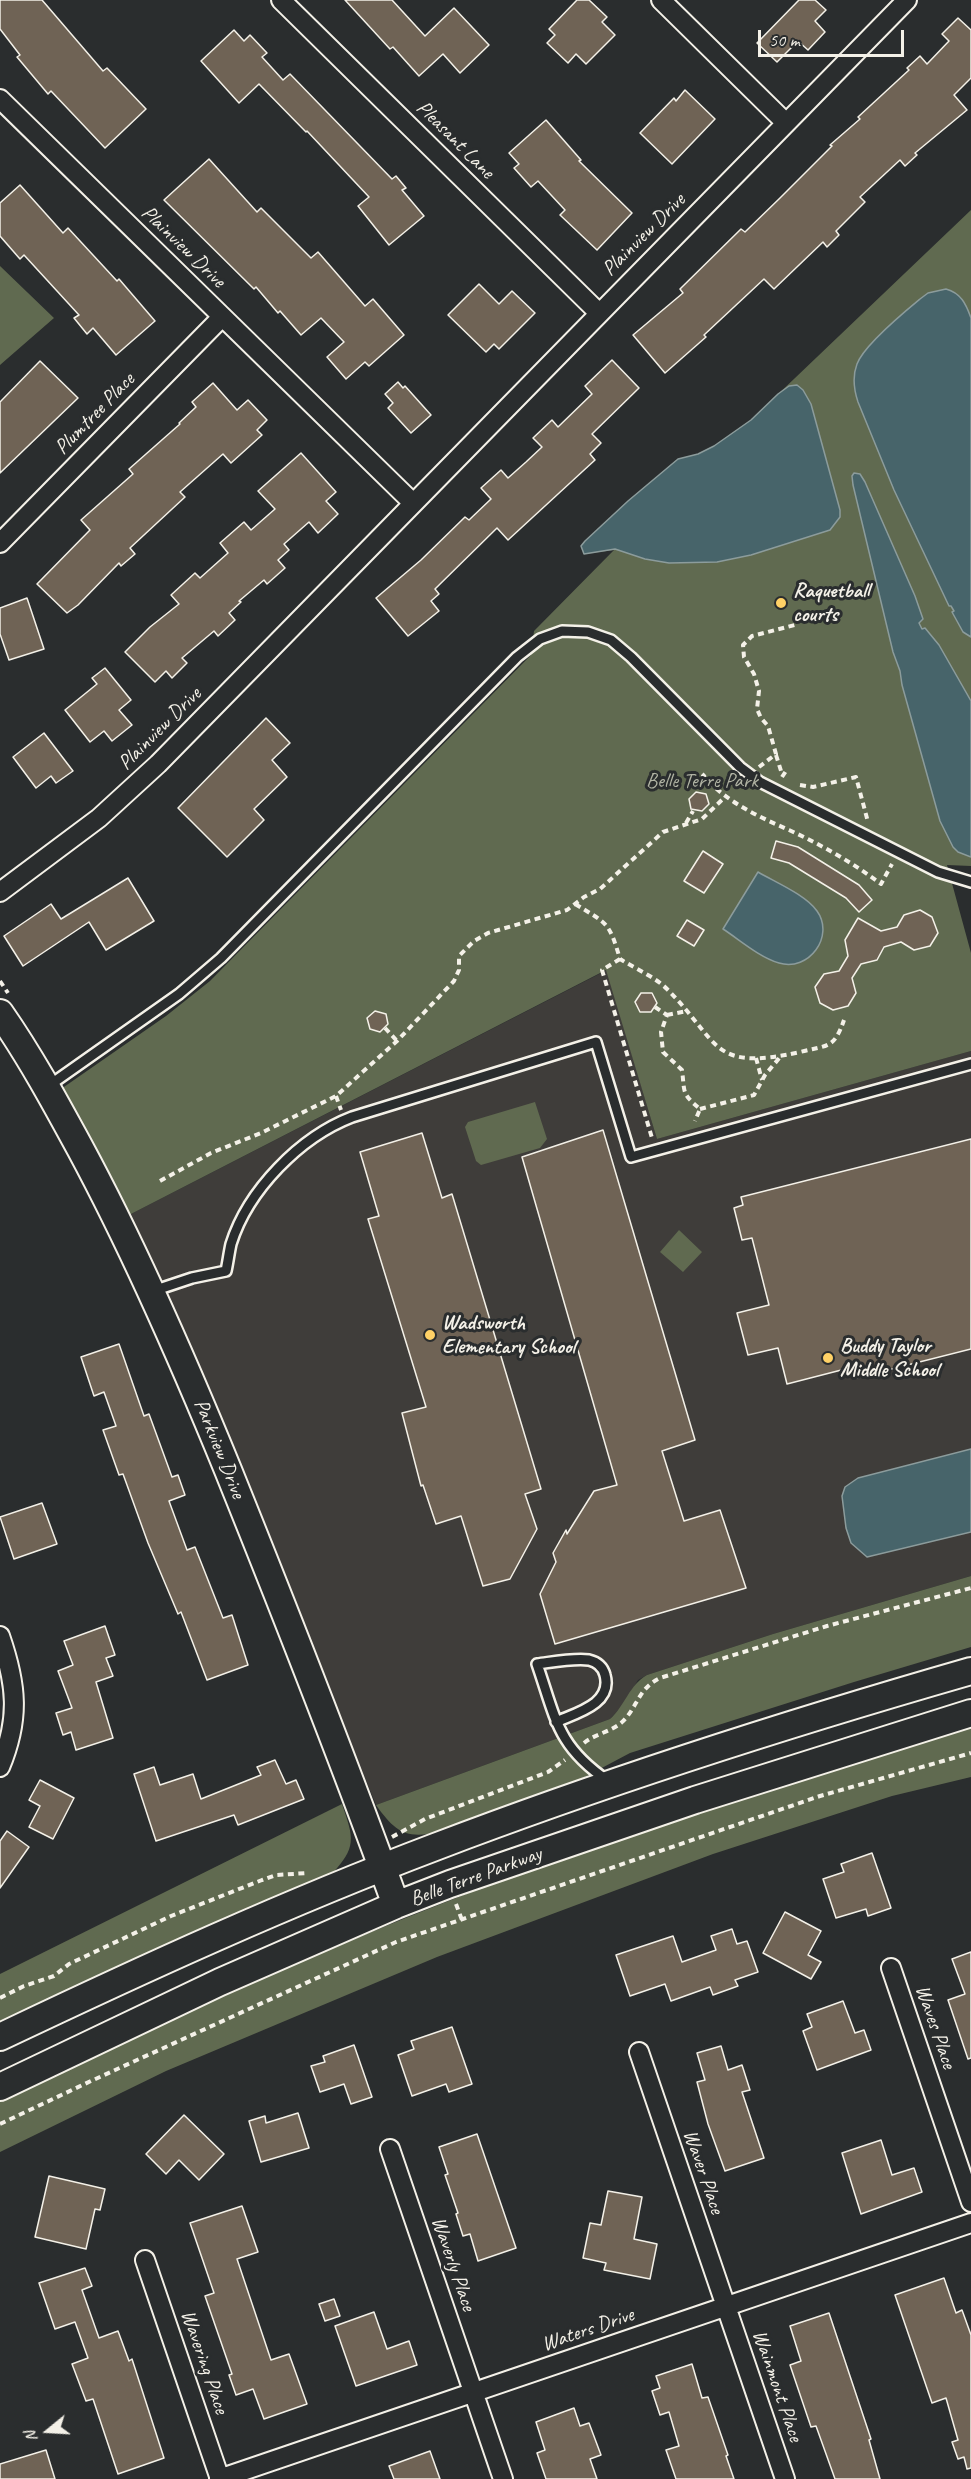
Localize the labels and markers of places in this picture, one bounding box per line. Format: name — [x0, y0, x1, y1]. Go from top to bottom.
place label: Raquetball courts — [793, 578, 869, 628]
marker: Raquetball courts — [774, 596, 788, 610]
place label: Wadsworth Elementary School — [442, 1310, 575, 1360]
marker: Wadsworth Elementary School — [423, 1328, 437, 1342]
place label: Buddy Taylor Middle School — [840, 1333, 939, 1383]
marker: Buddy Taylor Middle School — [821, 1351, 835, 1365]

